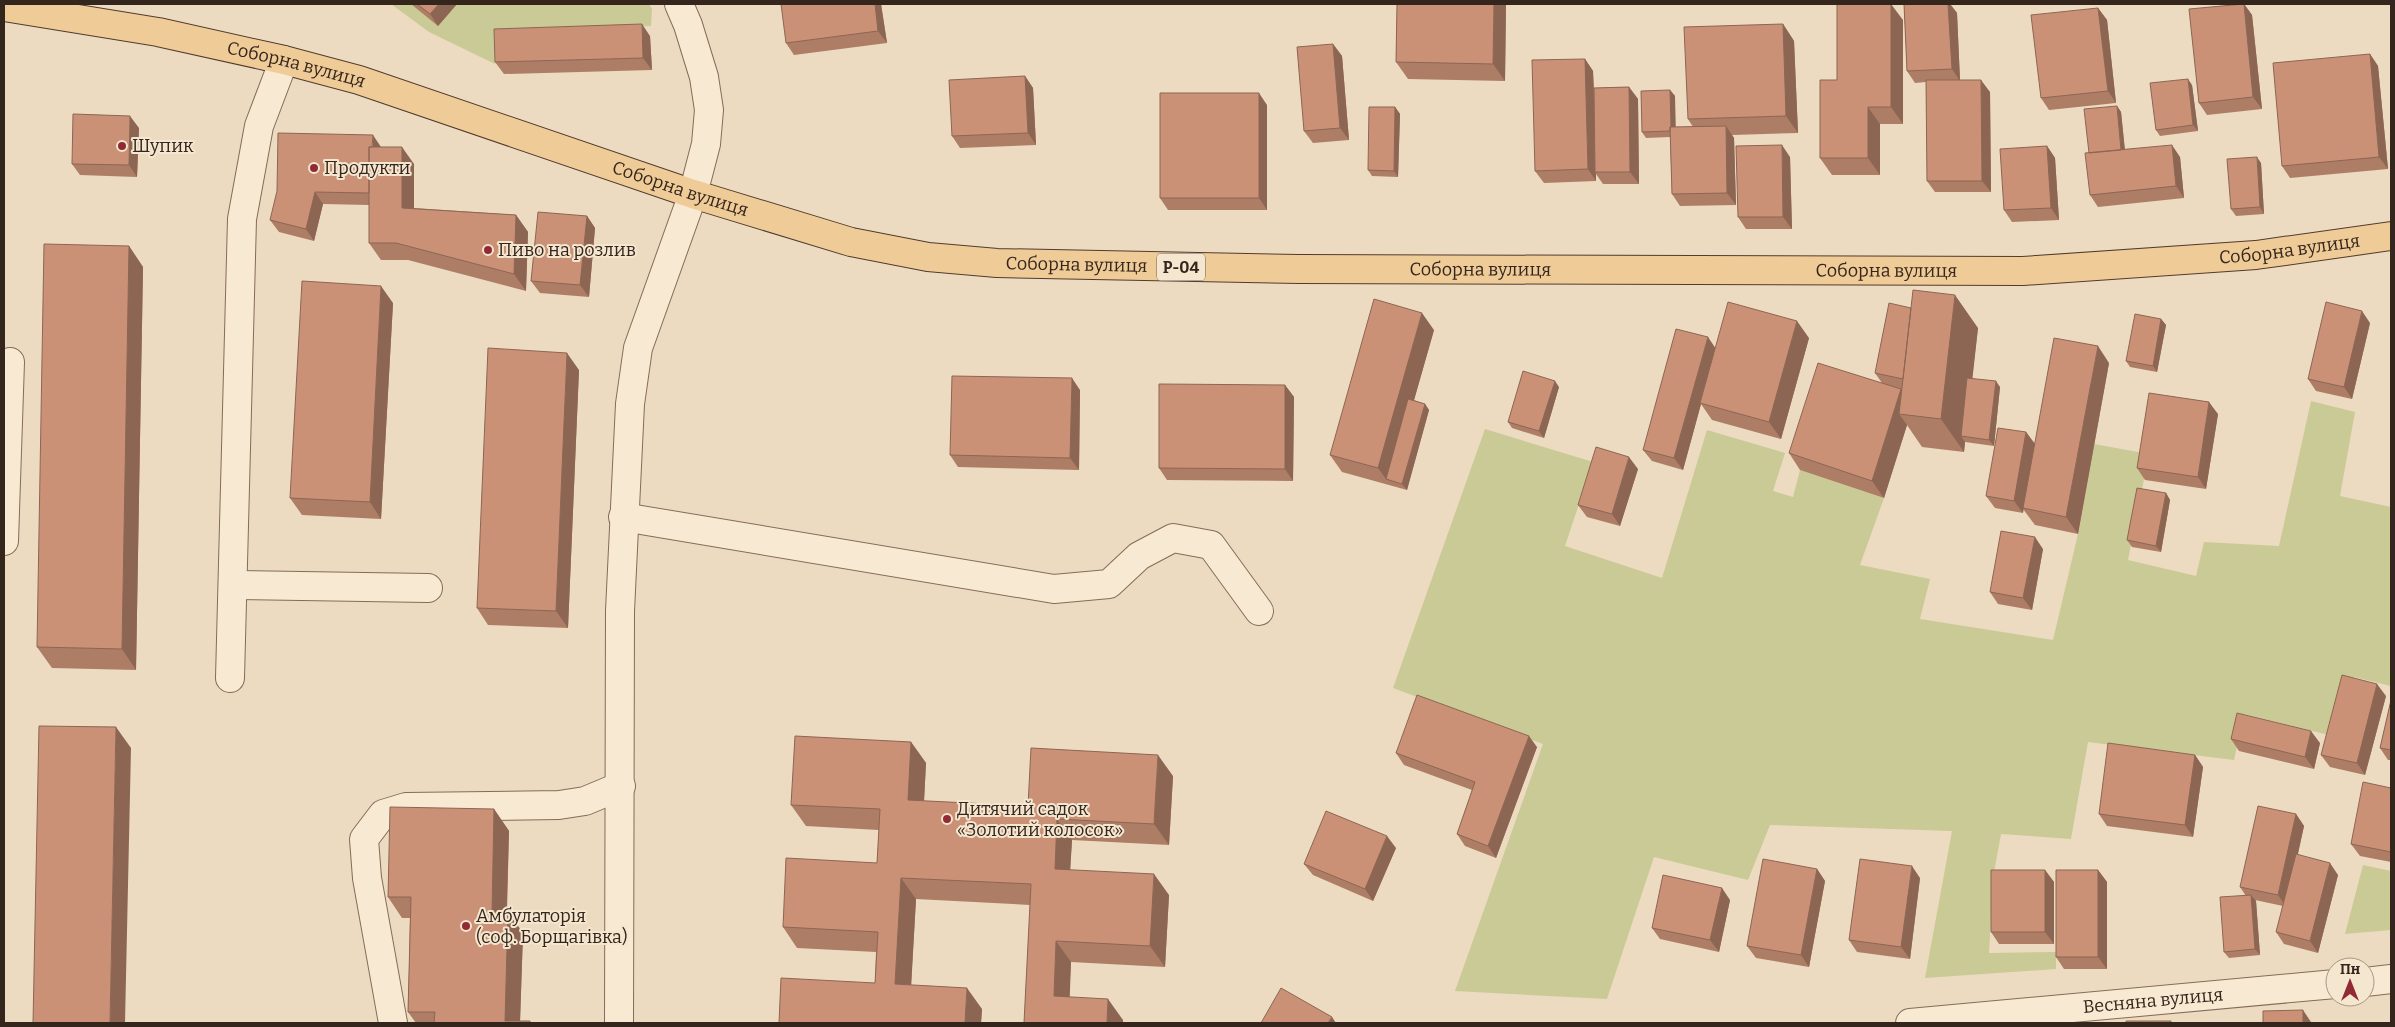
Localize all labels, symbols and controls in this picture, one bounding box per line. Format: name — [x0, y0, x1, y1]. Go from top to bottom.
street label: Соборна вулиця — [225, 37, 368, 92]
place label: Шупик — [132, 135, 194, 157]
marker: Шупик — [116, 140, 128, 152]
street label: Соборна вулиця — [609, 156, 751, 221]
place label: Продукти — [324, 157, 410, 179]
marker: Продукти — [308, 162, 320, 174]
street label: Соборна вулиця — [2218, 229, 2361, 269]
place label: Пиво на розлив — [498, 239, 636, 261]
marker: Пиво на розлив — [482, 244, 494, 256]
street label: Соборна вулиця — [1005, 252, 1148, 277]
road number: Р-04 — [1157, 253, 1205, 280]
street label: Соборна вулиця — [1410, 258, 1551, 281]
street label: Соборна вулиця — [1816, 259, 1957, 282]
place label: Дитячий садок «Золотий колосок» — [957, 798, 1123, 841]
marker: Дитячий садок «Золотий колосок» — [941, 813, 953, 825]
place label: Амбулаторія (соф. Борщагівка) — [476, 905, 628, 948]
marker: Амбулаторія (соф. Борщагівка) — [460, 920, 472, 932]
north arrow — [2325, 957, 2375, 1007]
text: Пн — [2340, 961, 2360, 978]
street label: Весняна вулиця — [2082, 983, 2224, 1018]

